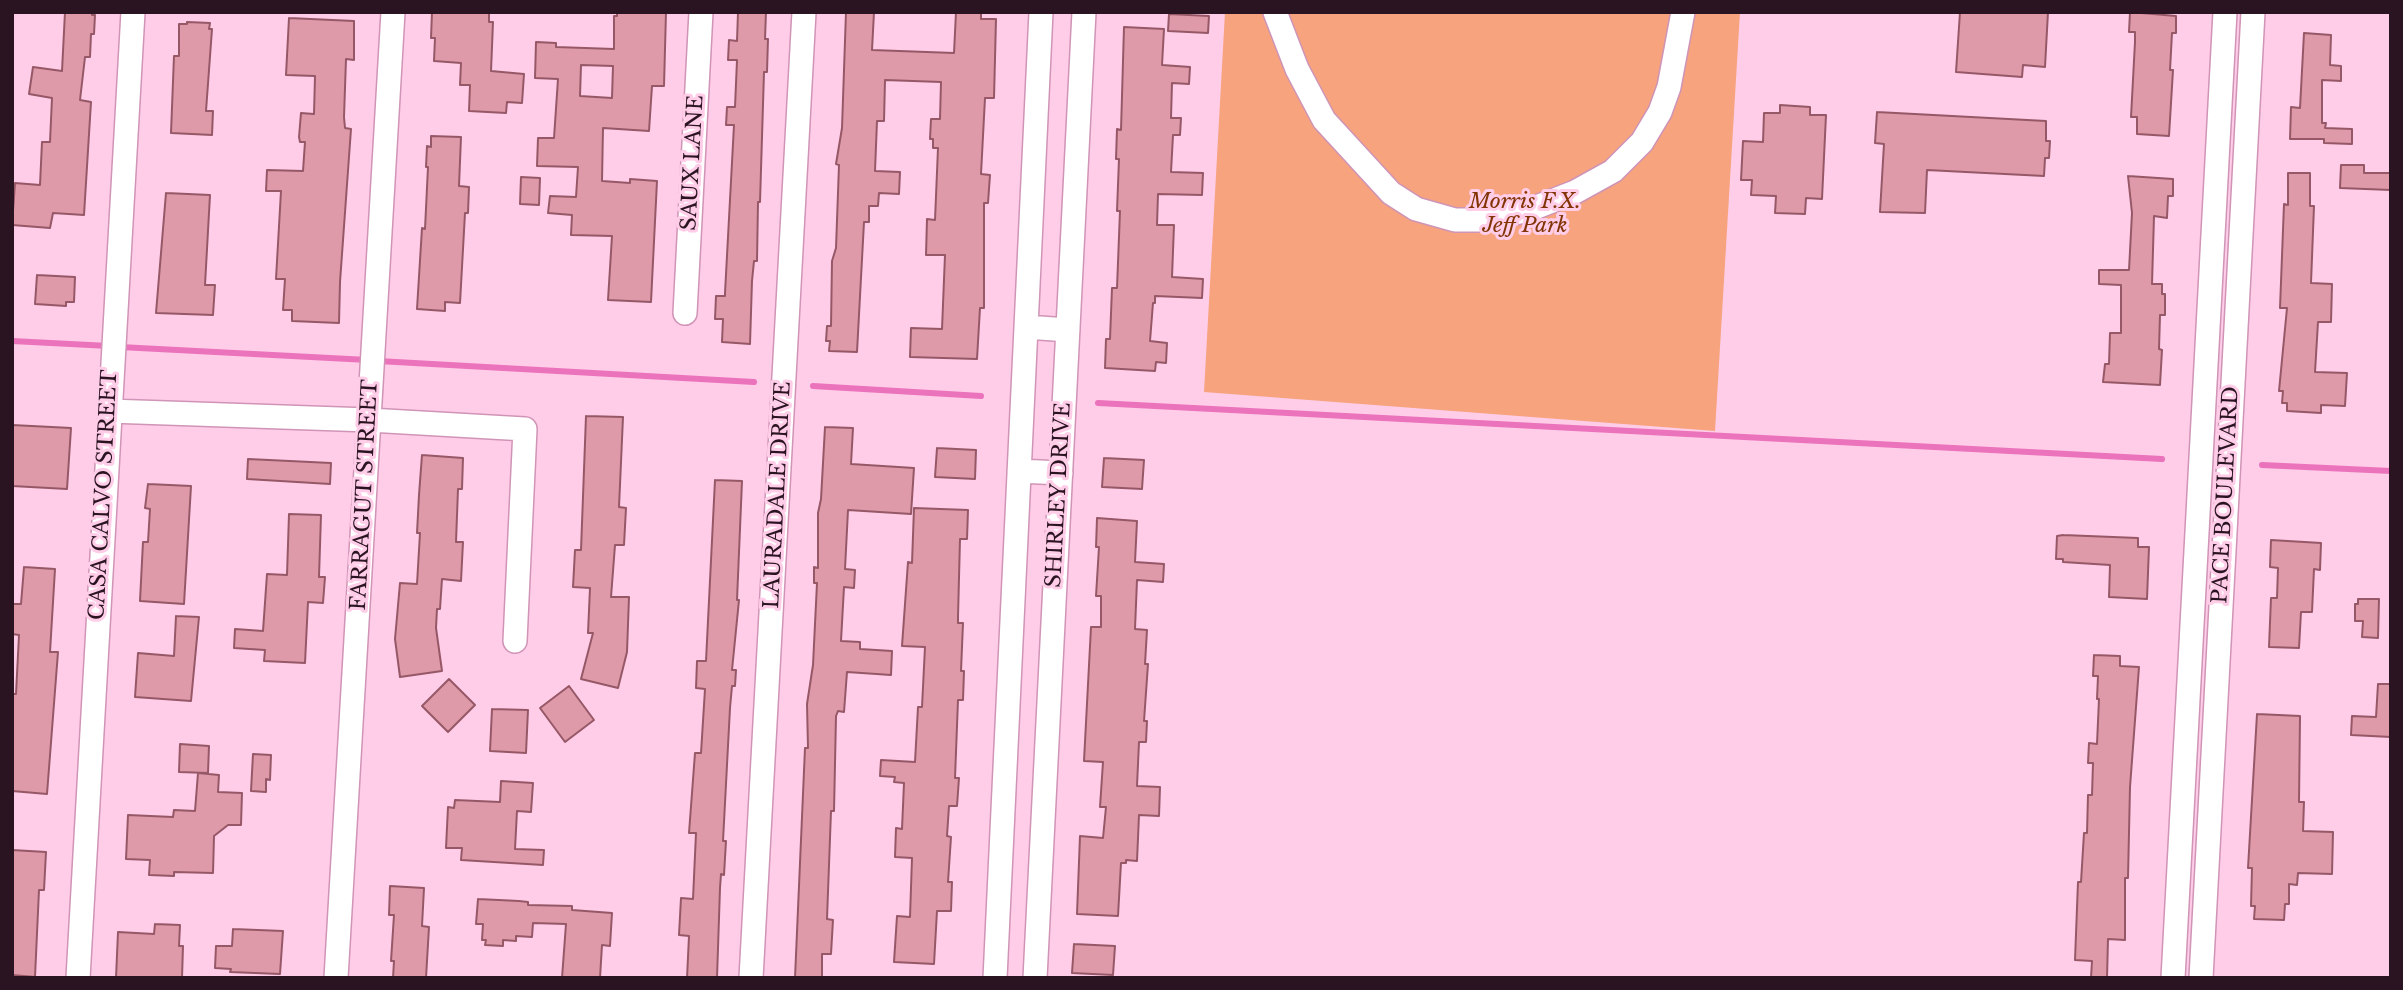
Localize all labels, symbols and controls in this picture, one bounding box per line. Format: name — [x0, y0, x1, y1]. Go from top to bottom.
street label: SAUX LANE — [677, 95, 709, 231]
park label: Morris F.X. Jeff Park — [1469, 189, 1581, 239]
street label: CASA CALVO STREET — [85, 369, 123, 621]
street label: FARRAGUT STREET — [346, 379, 384, 611]
street label: LAURADALE DRIVE — [759, 381, 797, 609]
street label: PACE BOULEVARD — [2208, 386, 2244, 604]
street label: SHIRLEY DRIVE — [1042, 402, 1076, 588]

